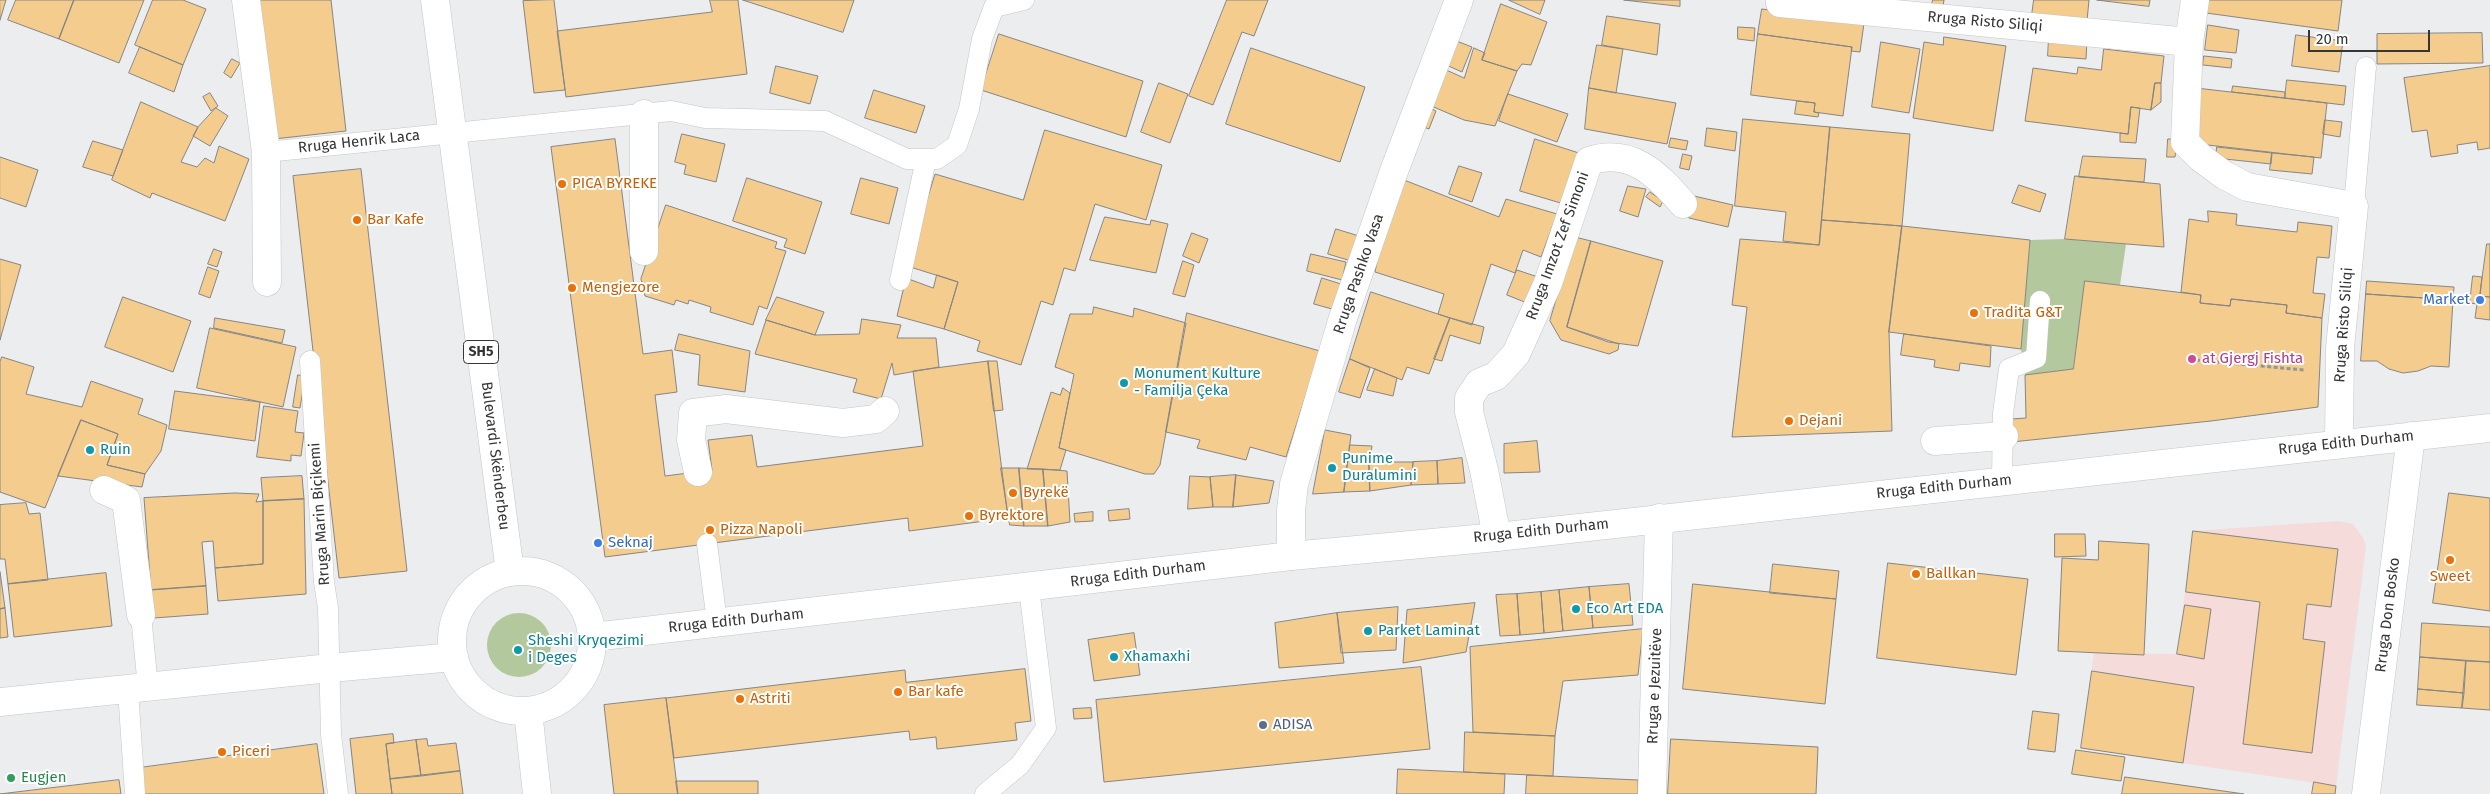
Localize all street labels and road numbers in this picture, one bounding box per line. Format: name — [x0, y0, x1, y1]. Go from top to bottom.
street label: Rruga Risto Siliqi — [1927, 8, 2043, 36]
street label: Rruga Henrik Laca — [297, 127, 421, 157]
street label: Rruga Imzot Zef Simoni — [1523, 169, 1593, 323]
street label: Rruga Pashko Vasa — [1330, 212, 1388, 336]
street label: Rruga Risto Siliqi — [2331, 267, 2357, 383]
road number: SH5 — [464, 341, 498, 364]
street label: Bulevardi Skënderbeu — [477, 381, 513, 531]
street label: Rruga Edith Durham — [2277, 427, 2415, 459]
street label: Rruga Marin Biçikemi — [306, 442, 334, 586]
street label: Rruga Edith Durham — [1875, 471, 2013, 503]
street label: Rruga Edith Durham — [1472, 515, 1610, 547]
street label: Rruga Edith Durham — [1069, 557, 1207, 591]
street label: Rruga Don Bosko — [2372, 557, 2404, 673]
street label: Rruga Edith Durham — [667, 605, 805, 637]
street label: Rruga e Jezuitëve — [1644, 628, 1666, 744]

